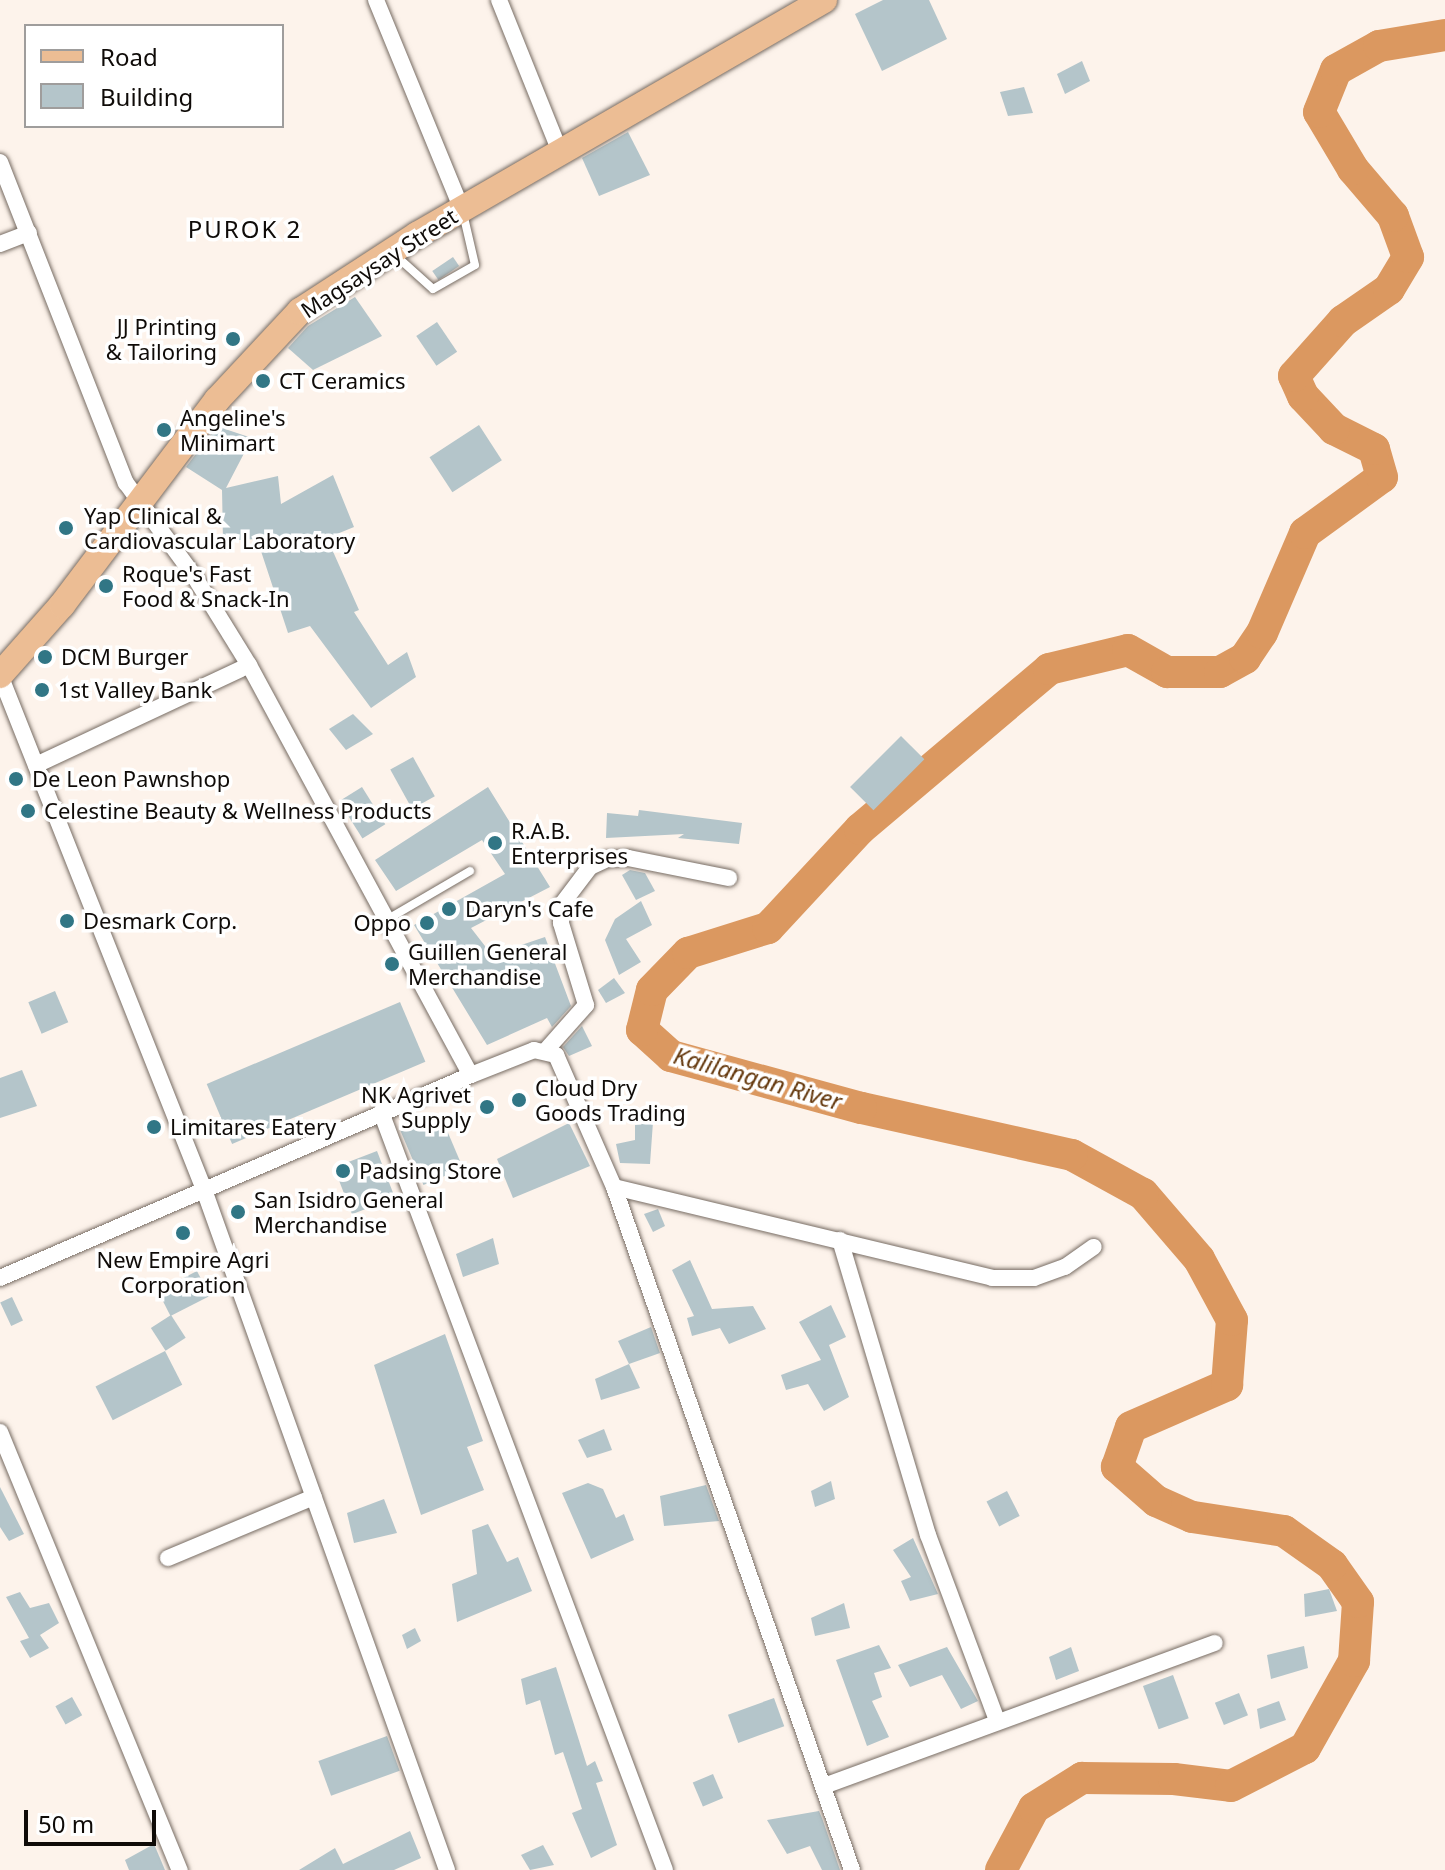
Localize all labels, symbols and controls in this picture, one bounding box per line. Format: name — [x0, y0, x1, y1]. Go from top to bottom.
legend — [24, 24, 284, 128]
text: Road — [100, 40, 158, 73]
text: Building — [100, 80, 193, 113]
street label: Magsaysay Street — [296, 203, 462, 323]
district label: PUROK 2 — [188, 215, 302, 243]
place label: JJ Printing & Tailoring — [106, 313, 217, 364]
marker: JJ Printing & Tailoring — [224, 330, 242, 348]
place label: CT Ceramics — [279, 368, 405, 394]
marker: CT Ceramics — [254, 372, 272, 390]
place label: Angeline's Minimart — [180, 404, 286, 456]
marker: Angeline's Minimart — [155, 421, 173, 439]
place label: Yap Clinical & Cardiovascular Laboratory — [84, 502, 355, 554]
marker: Yap Clinical & Cardiovascular Laboratory — [55, 517, 77, 539]
place label: Roque's Fast Food & Snack-In — [122, 560, 290, 612]
marker: Roque's Fast Food & Snack-In — [97, 577, 115, 595]
place label: DCM Burger — [61, 644, 188, 670]
marker: DCM Burger — [36, 648, 54, 666]
place label: 1st Valley Bank — [58, 677, 212, 703]
marker: 1st Valley Bank — [33, 681, 51, 699]
place label: De Leon Pawnshop — [32, 766, 230, 792]
marker: De Leon Pawnshop — [7, 770, 25, 788]
place label: Celestine Beauty & Wellness Products — [44, 798, 432, 824]
marker: Celestine Beauty & Wellness Products — [19, 802, 37, 820]
place label: R.A.B. Enterprises — [511, 817, 628, 868]
marker: R.A.B. Enterprises — [486, 834, 504, 852]
place label: Daryn's Cafe — [465, 896, 594, 922]
marker: Daryn's Cafe — [440, 900, 458, 918]
place label: Desmark Corp. — [83, 908, 237, 934]
place label: Oppo — [353, 910, 411, 936]
marker: Desmark Corp. — [58, 912, 76, 930]
marker: Oppo — [418, 914, 436, 932]
place label: Guillen General Merchandise — [408, 938, 567, 990]
marker: Guillen General Merchandise — [383, 955, 401, 973]
water label: Kalilangan River — [671, 1040, 845, 1116]
place label: Cloud Dry Goods Trading — [535, 1074, 686, 1126]
place label: NK Agrivet Supply — [361, 1081, 471, 1132]
marker: Cloud Dry Goods Trading — [510, 1091, 528, 1109]
marker: NK Agrivet Supply — [478, 1098, 496, 1116]
place label: Limitares Eatery — [170, 1114, 336, 1140]
marker: Limitares Eatery — [145, 1118, 163, 1136]
place label: Padsing Store — [359, 1158, 502, 1184]
marker: Padsing Store — [334, 1162, 352, 1180]
place label: San Isidro General Merchandise — [254, 1186, 444, 1238]
marker: San Isidro General Merchandise — [229, 1203, 247, 1221]
marker: New Empire Agri Corporation — [174, 1224, 192, 1242]
place label: New Empire Agri Corporation — [97, 1246, 269, 1298]
scale bar — [28, 1794, 160, 1844]
text: 50 m — [38, 1807, 94, 1840]

